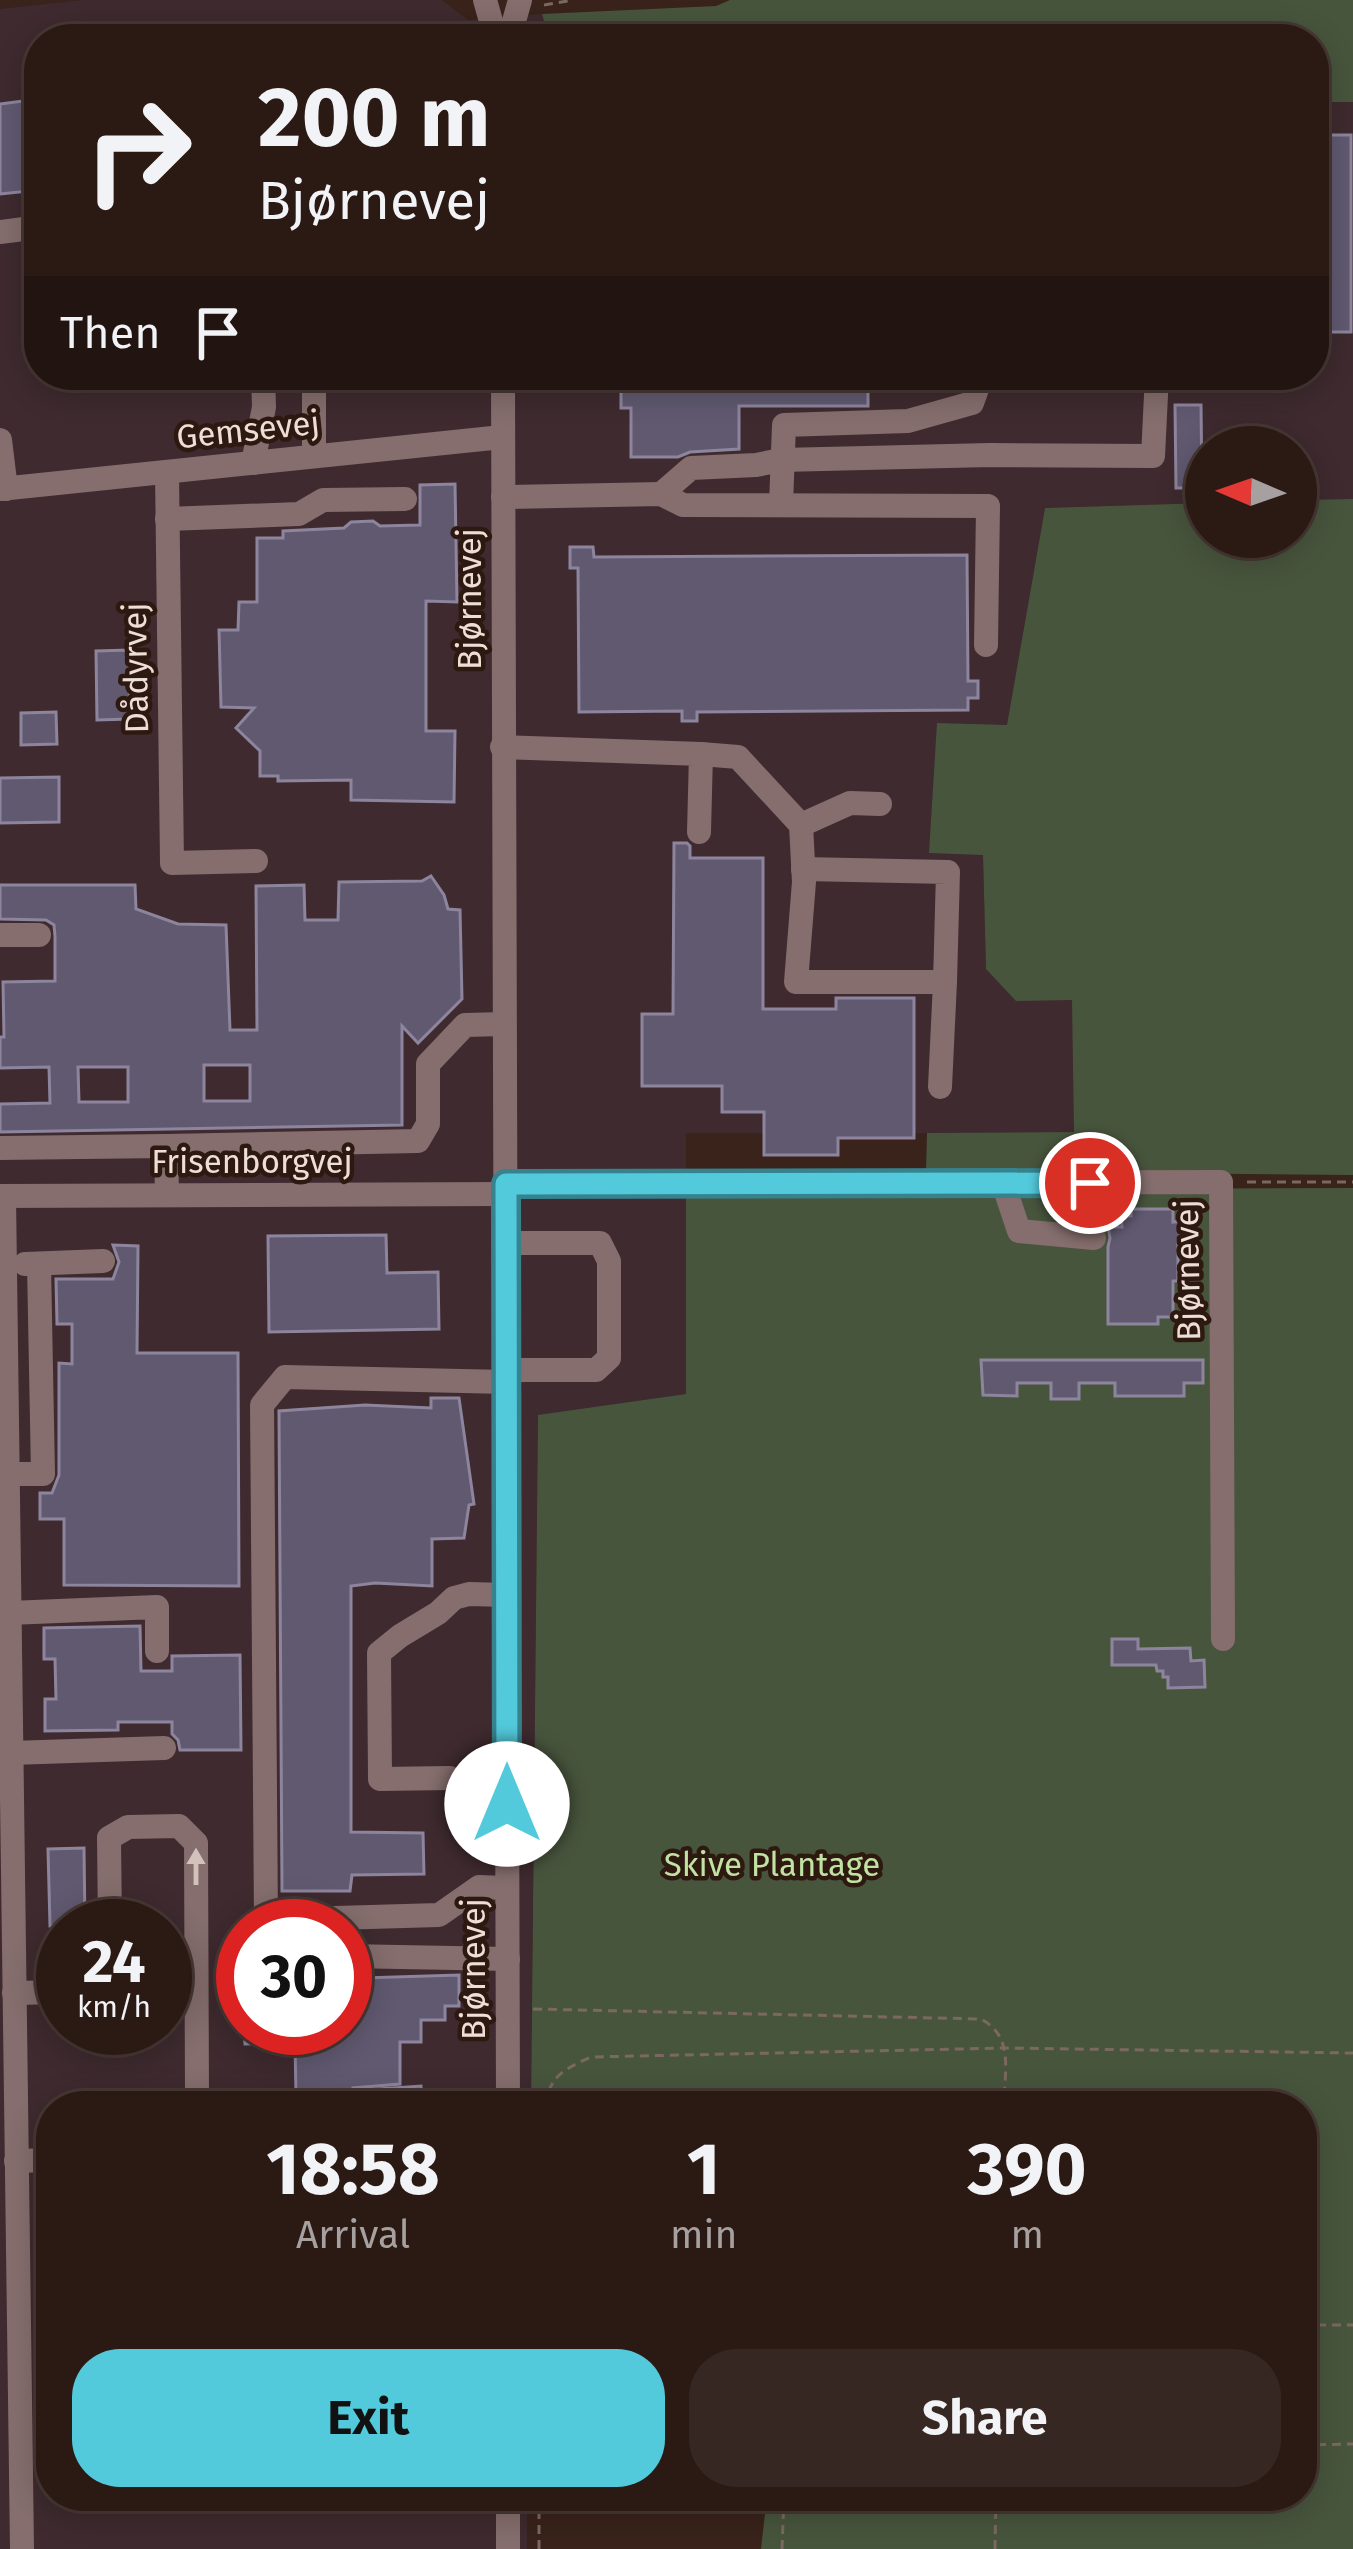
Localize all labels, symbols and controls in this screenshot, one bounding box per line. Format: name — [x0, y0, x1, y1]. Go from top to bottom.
text: 200 m — [258, 67, 491, 168]
icon: right — [60, 72, 216, 228]
text: Bjørnevej — [258, 169, 490, 233]
icon: arrive — [185, 300, 251, 366]
text: Then — [60, 306, 161, 360]
street label: Gemsevej — [174, 403, 322, 457]
north arrow — [1185, 426, 1317, 558]
map controls — [1185, 426, 1317, 558]
street label: Bjørnevej — [450, 528, 490, 670]
street label: Dådyrvej — [115, 602, 157, 734]
pin — [1039, 1132, 1141, 1234]
street label: Frisenborgvej — [151, 1142, 353, 1182]
icon: arrive — [1057, 1150, 1123, 1216]
street label: Bjørnevej — [1167, 1199, 1209, 1341]
position arrow — [444, 1741, 570, 1867]
park label: Skive Plantage — [664, 1845, 880, 1885]
one-way arrow — [186, 1847, 206, 1885]
street label: Bjørnevej — [454, 1898, 494, 2040]
speed limit sign: 30 — [216, 1899, 372, 2055]
text: 24 — [82, 1926, 146, 1998]
text: km/h — [77, 1989, 151, 2025]
text: 18:58 — [266, 2127, 440, 2213]
text: 1 — [687, 2127, 720, 2213]
text: 390 — [968, 2127, 1087, 2213]
text: Arrival — [296, 2212, 410, 2258]
text: min — [670, 2212, 737, 2258]
text: m — [1010, 2212, 1044, 2258]
button: Exit — [72, 2349, 665, 2487]
button: Share — [689, 2349, 1281, 2487]

